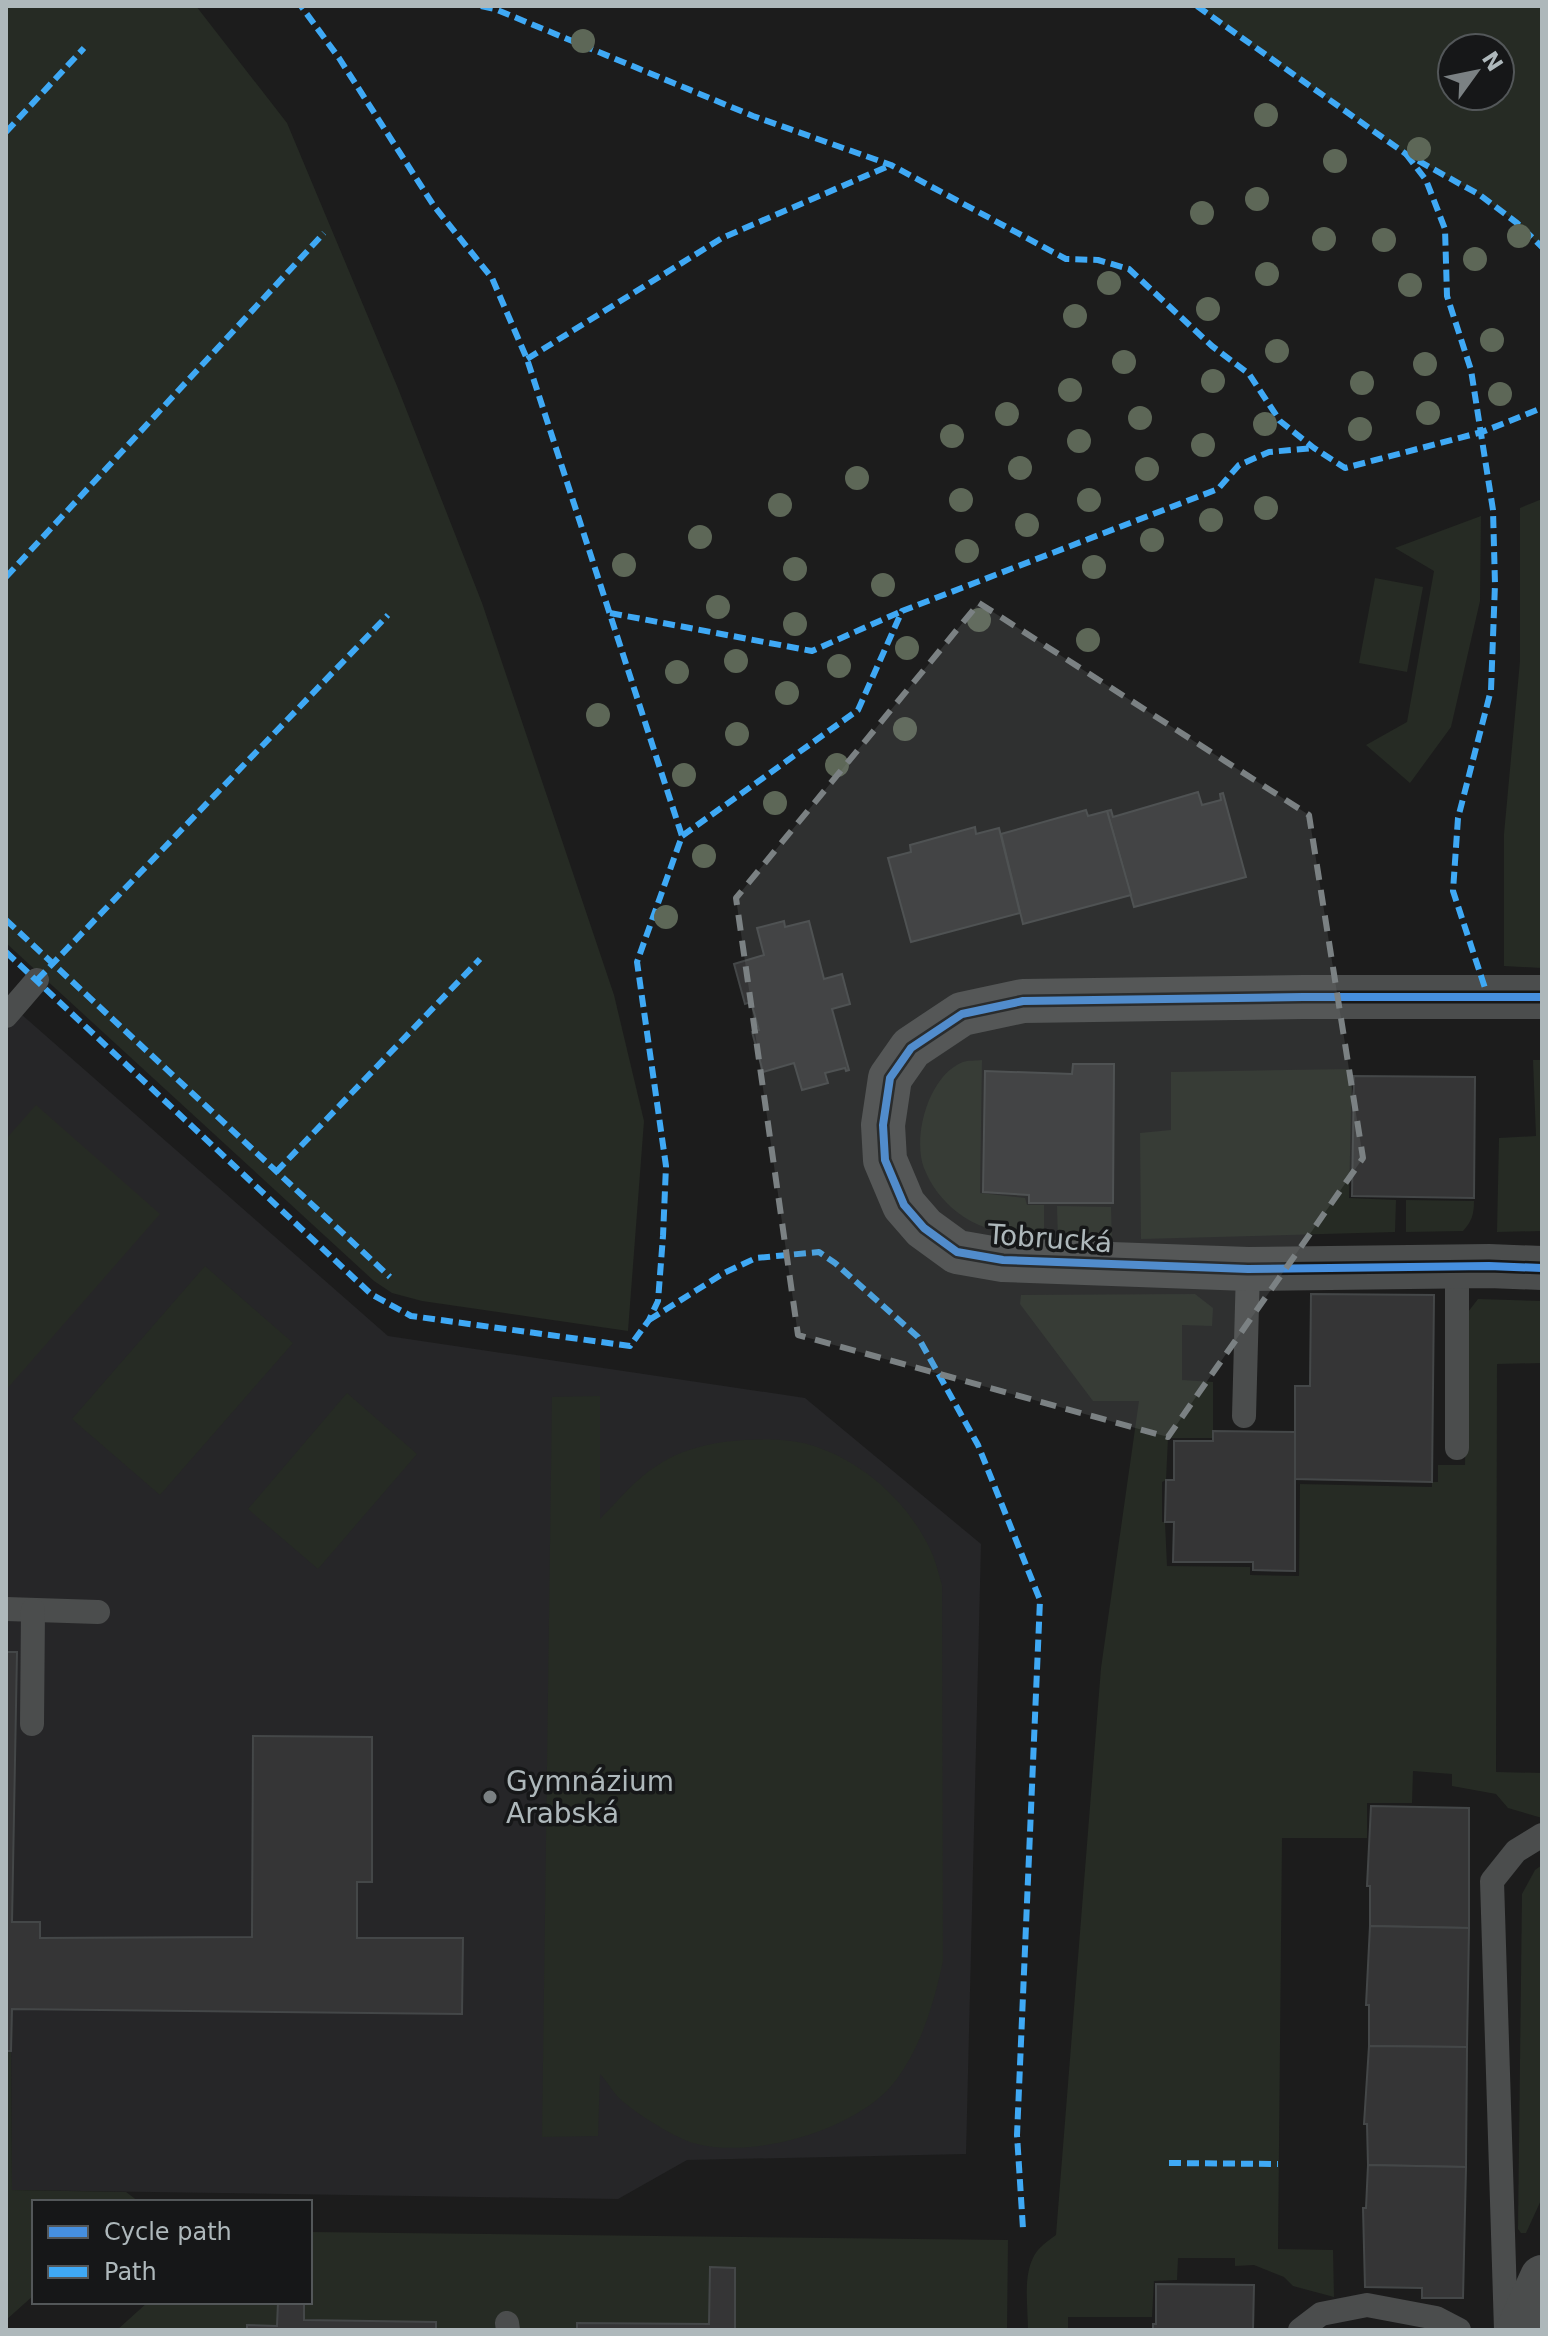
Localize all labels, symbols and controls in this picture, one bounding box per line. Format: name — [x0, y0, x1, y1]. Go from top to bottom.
north arrow — [1436, 32, 1516, 112]
text: N — [1477, 47, 1508, 76]
street label: Tobrucká — [986, 1218, 1113, 1259]
place label: Gymnázium Arabská — [506, 1765, 674, 1830]
marker: Gymnázium Arabská — [481, 1788, 499, 1806]
legend — [32, 2200, 312, 2304]
text: Cycle path — [104, 2218, 232, 2246]
text: Path — [104, 2258, 157, 2286]

